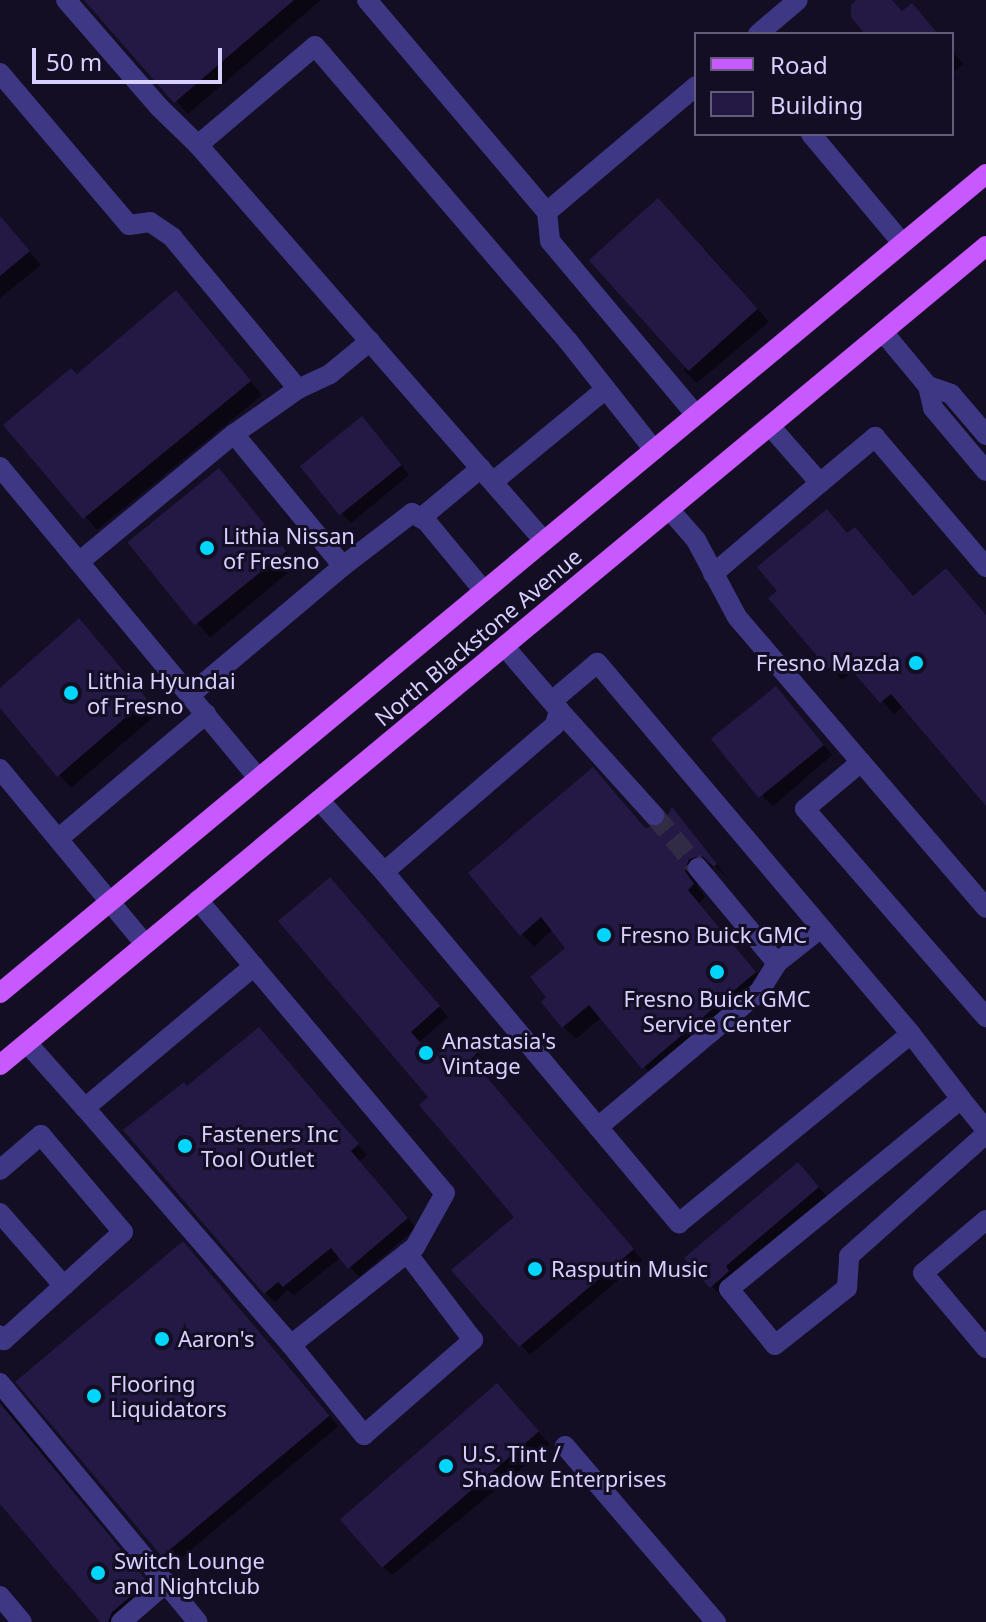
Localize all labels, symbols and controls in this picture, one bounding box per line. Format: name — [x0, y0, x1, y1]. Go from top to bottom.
scale bar — [36, 32, 226, 82]
legend — [694, 32, 954, 136]
text: 50 m — [46, 45, 102, 78]
text: Road — [770, 48, 828, 81]
text: Building — [770, 88, 863, 121]
place label: Lithia Nissan of Fresno — [223, 522, 355, 574]
marker: Lithia Nissan of Fresno — [198, 539, 216, 557]
street label: North Blackstone Avenue — [369, 543, 587, 731]
place label: Fresno Mazda — [756, 650, 900, 676]
marker: Fresno Mazda — [907, 654, 925, 672]
place label: Lithia Hyundai of Fresno — [87, 667, 236, 718]
marker: Lithia Hyundai of Fresno — [62, 684, 80, 702]
place label: Fresno Buick GMC — [620, 922, 807, 948]
marker: Fresno Buick GMC — [595, 926, 613, 944]
marker: Fresno Buick GMC Service Center — [708, 963, 726, 981]
place label: Fresno Buick GMC Service Center — [623, 985, 811, 1036]
place label: Anastasia's Vintage — [442, 1027, 556, 1078]
marker: Anastasia's Vintage — [417, 1044, 435, 1062]
place label: Fasteners Inc Tool Outlet — [201, 1120, 339, 1172]
marker: Fasteners Inc Tool Outlet — [176, 1137, 194, 1155]
place label: Rasputin Music — [551, 1256, 708, 1282]
marker: Rasputin Music — [526, 1260, 544, 1278]
place label: Aaron's — [178, 1326, 255, 1352]
marker: Aaron's — [153, 1330, 171, 1348]
place label: Flooring Liquidators — [110, 1370, 227, 1422]
marker: Flooring Liquidators — [85, 1387, 103, 1405]
place label: U.S. Tint / Shadow Enterprises — [462, 1440, 666, 1492]
marker: U.S. Tint / Shadow Enterprises — [437, 1457, 455, 1475]
place label: Switch Lounge and Nightclub — [114, 1547, 265, 1598]
marker: Switch Lounge and Nightclub — [89, 1564, 107, 1582]

